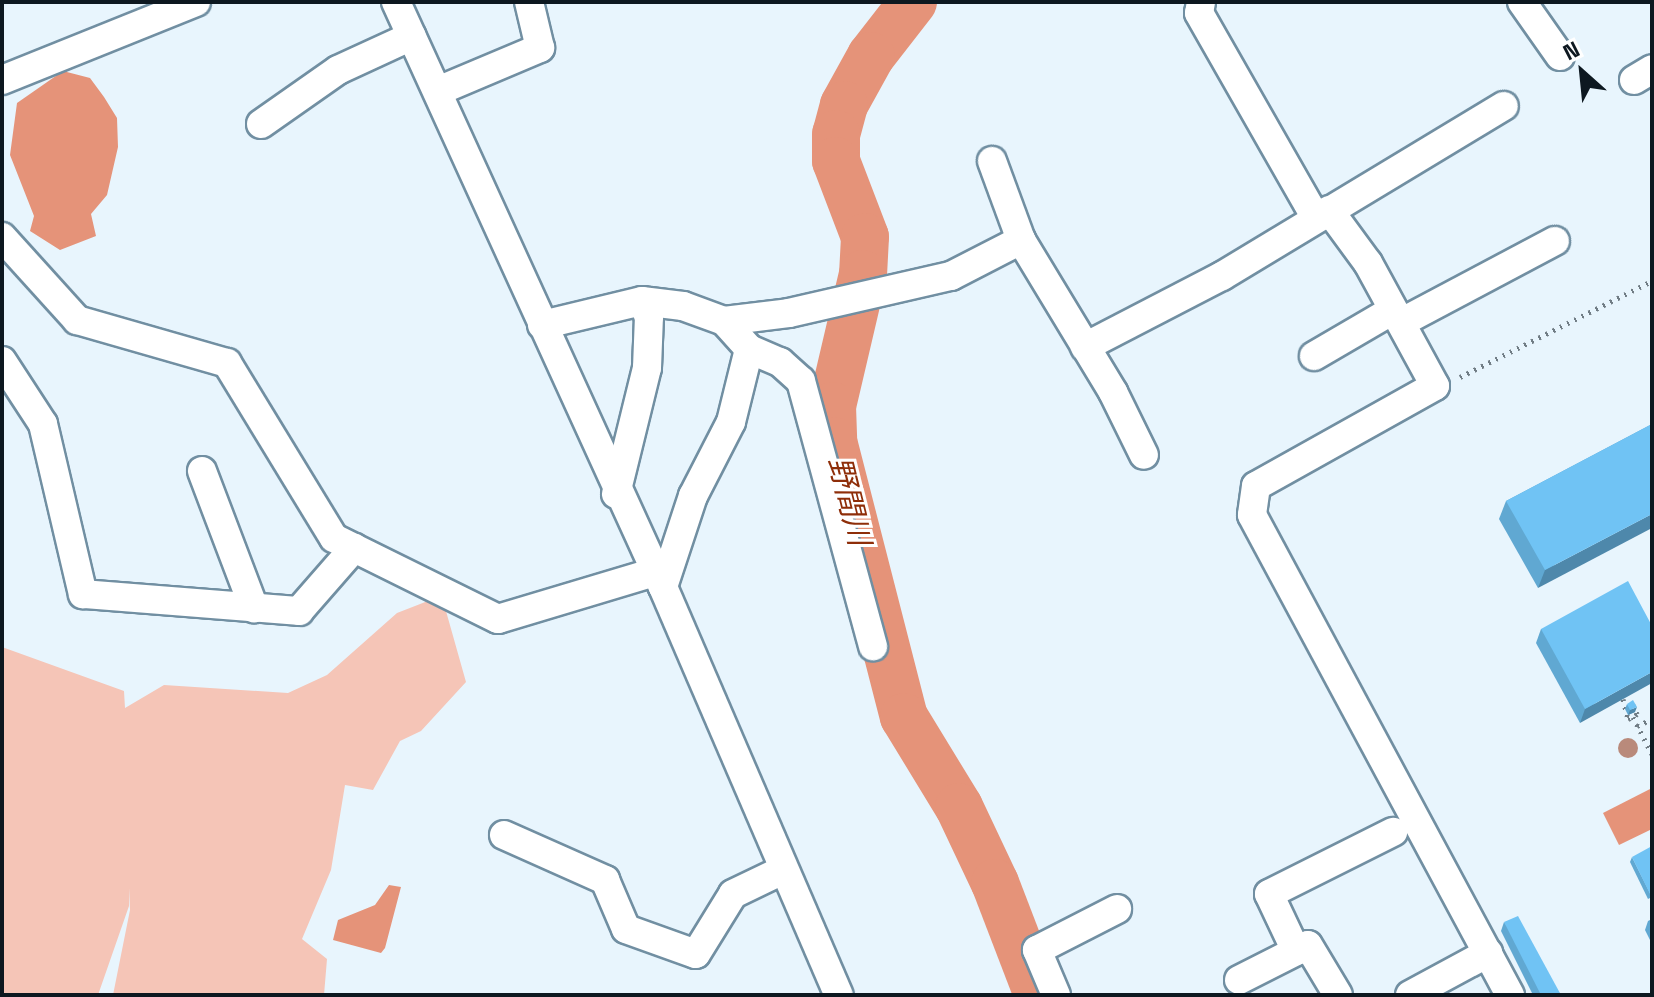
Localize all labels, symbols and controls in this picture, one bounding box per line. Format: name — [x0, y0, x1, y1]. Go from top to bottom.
north arrow — [1542, 32, 1622, 112]
text: N — [1558, 35, 1584, 66]
water label: 野間川 — [821, 453, 877, 549]

